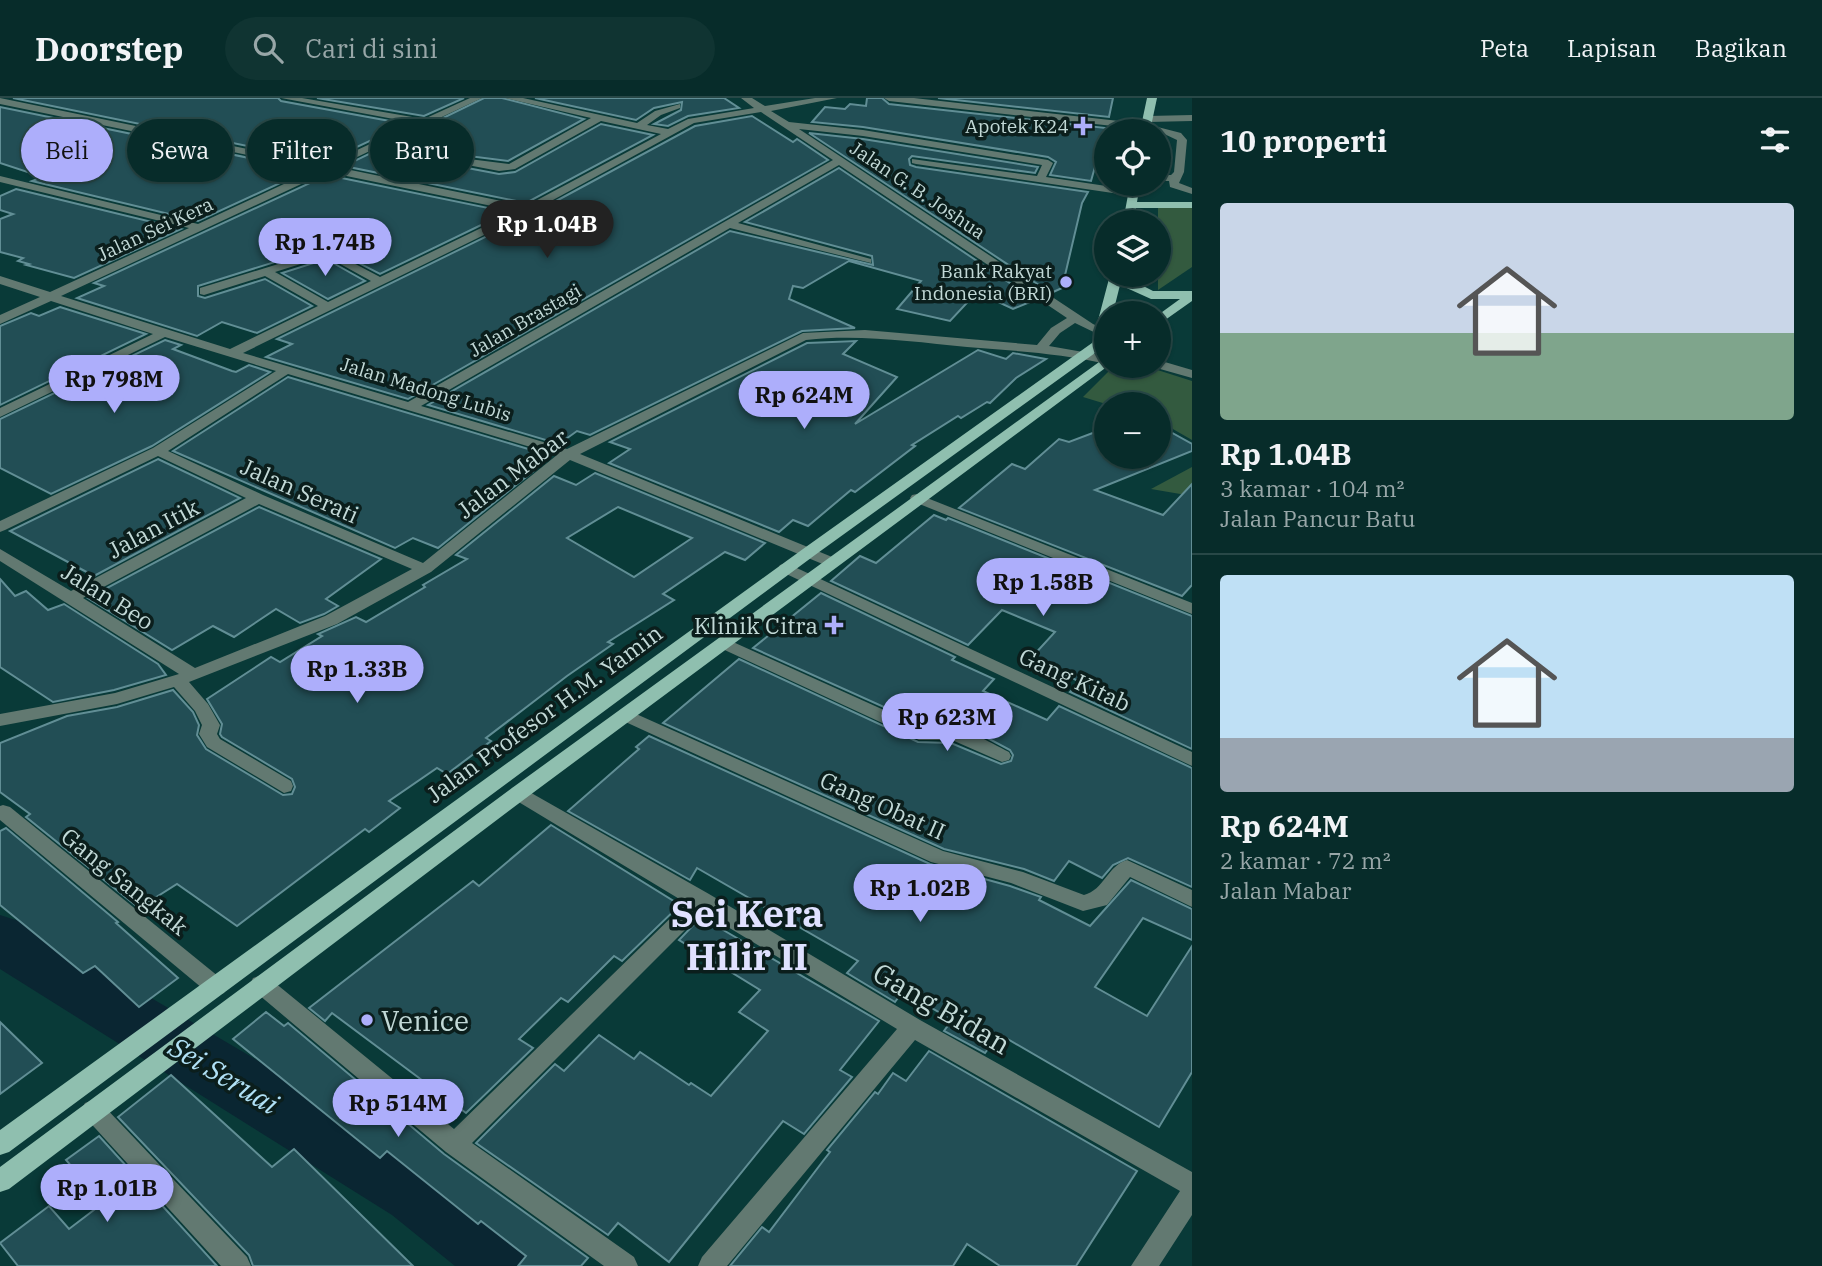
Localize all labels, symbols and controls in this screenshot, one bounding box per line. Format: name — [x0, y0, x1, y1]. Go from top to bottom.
search box — [225, 17, 715, 80]
text: Doorstep — [35, 27, 183, 70]
icon: search — [249, 29, 287, 67]
text: Cari di sini — [305, 31, 438, 65]
text: Peta — [1480, 32, 1529, 64]
text: Lapisan — [1567, 32, 1657, 64]
text: Bagikan — [1695, 32, 1787, 64]
place label: Apotek K24 — [965, 114, 1069, 138]
marker: Apotek K24 — [1075, 118, 1091, 134]
chip: Beli — [21, 119, 113, 182]
chip: Sewa — [127, 119, 233, 182]
chip: Filter — [247, 119, 356, 182]
chip: Baru — [370, 119, 474, 182]
map controls — [1094, 119, 1171, 469]
button: locate — [1094, 119, 1171, 196]
text: 10 properti — [1220, 121, 1387, 160]
icon: filters — [1756, 121, 1794, 159]
street label: Jalan G. B. Joshua — [846, 136, 990, 244]
street label: Jalan Sei Kera — [93, 192, 217, 266]
pin: Rp 1.04B — [475, 200, 619, 260]
text: Rp 1.04B — [497, 208, 597, 238]
button: layers — [1094, 210, 1171, 287]
pin: Rp 1.74B — [253, 218, 397, 278]
text: Rp 1.74B — [275, 226, 375, 256]
icon: home — [1444, 248, 1570, 374]
place label: Bank Rakyat Indonesia (BRI) — [914, 259, 1052, 305]
marker: Bank Rakyat Indonesia (BRI) — [1058, 274, 1074, 290]
street label: Jalan Brastagi — [465, 278, 585, 362]
button: + — [1094, 301, 1171, 378]
street label: Jalan Madong Lubis — [338, 352, 514, 426]
pin: Rp 798M — [49, 356, 179, 415]
text: Rp 798M — [65, 363, 163, 393]
pin: Rp 624M — [739, 372, 869, 431]
text: Rp 624M — [755, 379, 853, 409]
button: − — [1094, 392, 1171, 469]
street label: Jalan Mabar — [450, 421, 574, 525]
text: Rp 1.04B — [1220, 434, 1352, 473]
street label: Jalan Serati — [236, 451, 364, 529]
text: 3 kamar · 104 m² — [1220, 473, 1405, 503]
street label: Jalan Itik — [102, 491, 204, 565]
text: Jalan Pancur Batu — [1220, 503, 1415, 533]
street label: Jalan Beo — [56, 556, 160, 636]
pin: Rp 1.58B — [971, 559, 1115, 618]
text: Rp 1.58B — [993, 566, 1093, 596]
place label: Klinik Citra — [694, 610, 818, 640]
marker: Klinik Citra — [824, 615, 844, 635]
street label: Jalan Profesor H.M. Yamin — [420, 617, 668, 809]
icon: home — [1444, 620, 1570, 746]
street label: Gang Kitab — [1014, 640, 1136, 718]
pin: Rp 1.33B — [285, 646, 429, 705]
text: Rp 1.33B — [307, 653, 407, 683]
pin: Rp 623M — [882, 694, 1012, 753]
text: Rp 623M — [898, 701, 996, 731]
street label: Gang Obat II — [816, 764, 950, 846]
text: Rp 624M — [1220, 806, 1349, 845]
street label: Gang Sangkak — [55, 821, 195, 942]
text: 2 kamar · 72 m² — [1220, 845, 1391, 875]
pin: Rp 1.02B — [848, 864, 992, 924]
text: Rp 1.02B — [870, 872, 970, 902]
text: Jalan Mabar — [1220, 875, 1352, 905]
district label: Sei Kera Hilir II — [671, 889, 823, 980]
street label: Gang Bidan — [866, 954, 1018, 1062]
place label: Venice — [381, 1002, 469, 1039]
marker: Venice — [359, 1012, 375, 1028]
water label: Sei Seruai — [161, 1027, 286, 1123]
pin: Rp 514M — [333, 1080, 463, 1139]
text: Rp 514M — [349, 1087, 447, 1117]
pin: Rp 1.01B — [35, 1164, 179, 1224]
text: Rp 1.01B — [57, 1172, 157, 1202]

